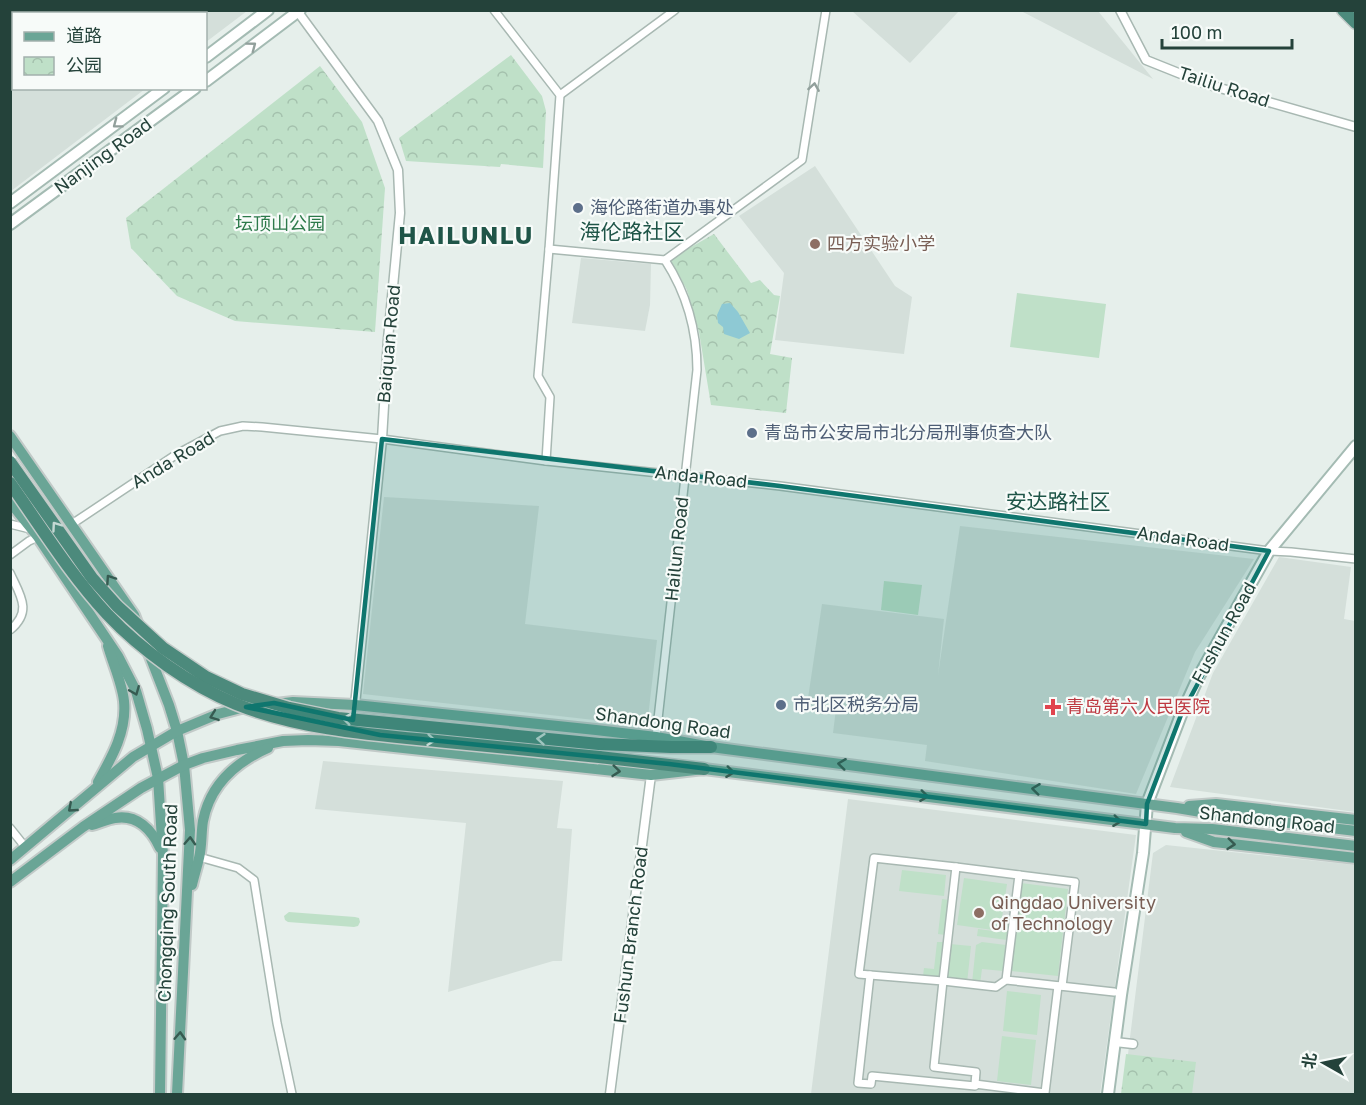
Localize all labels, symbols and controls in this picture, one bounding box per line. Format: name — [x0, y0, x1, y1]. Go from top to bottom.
legend — [12, 12, 207, 90]
scale bar — [1162, 12, 1292, 50]
text: 100 m — [1171, 21, 1222, 43]
text: 道路 — [66, 24, 102, 46]
one-way arrow — [246, 42, 257, 53]
text: 公园 — [66, 54, 102, 76]
street label: Tailiu Road — [1176, 61, 1273, 111]
one-way arrow — [807, 83, 819, 92]
street label: Nanjing Road — [49, 112, 156, 198]
one-way arrow — [113, 116, 124, 127]
place label: 海伦路街道办事处 — [590, 196, 734, 218]
marker: 海伦路街道办事处 — [571, 201, 585, 215]
park label: 坛顶山公园 — [235, 212, 325, 234]
district label: 海伦路社区 — [580, 218, 685, 244]
district label: HAILUNLU — [398, 220, 534, 249]
place label: 四方实验小学 — [827, 232, 935, 254]
marker: 四方实验小学 — [808, 237, 822, 251]
street label: Baiquan Road — [372, 284, 404, 404]
place label: 青岛市公安局市北分局刑事侦查大队 — [764, 421, 1052, 443]
street label: Anda Road — [127, 426, 218, 493]
marker: 青岛市公安局市北分局刑事侦查大队 — [745, 426, 759, 440]
street label: Anda Road — [654, 460, 748, 492]
district label: 安达路社区 — [1006, 488, 1111, 514]
street label: Hailun Road — [660, 496, 692, 602]
street label: Anda Road — [1136, 521, 1231, 555]
one-way arrow — [52, 522, 63, 533]
one-way arrow — [106, 574, 117, 585]
street label: Fushun Road — [1186, 578, 1260, 687]
one-way arrow — [128, 685, 140, 696]
place label: 市北区税务分局 — [793, 693, 919, 715]
place label: 青岛第六人民医院 — [1066, 695, 1210, 717]
marker: 市北区税务分局 — [774, 698, 788, 712]
marker: 青岛第六人民医院 — [1044, 698, 1062, 716]
street label: Shandong Road — [594, 702, 732, 742]
one-way arrow — [209, 709, 220, 722]
one-way arrow — [343, 713, 352, 726]
one-way arrow — [427, 733, 436, 746]
one-way arrow — [537, 733, 546, 746]
one-way arrow — [838, 758, 847, 771]
one-way arrow — [611, 764, 620, 777]
one-way arrow — [726, 766, 735, 778]
one-way arrow — [1031, 784, 1040, 796]
one-way arrow — [919, 790, 928, 802]
one-way arrow — [69, 801, 79, 812]
street label: Shandong Road — [1198, 801, 1336, 837]
street label: Chongqing South Road — [153, 803, 181, 1003]
one-way arrow — [1113, 814, 1122, 826]
one-way arrow — [183, 837, 196, 846]
one-way arrow — [1226, 837, 1235, 850]
street label: Fushun Branch Road — [608, 845, 652, 1025]
place label: Qingdao University of Technology — [991, 891, 1156, 934]
marker: Qingdao University of Technology — [972, 906, 986, 920]
one-way arrow — [173, 1032, 186, 1041]
north arrow — [1294, 1033, 1354, 1093]
text: 北 — [1298, 1051, 1320, 1070]

